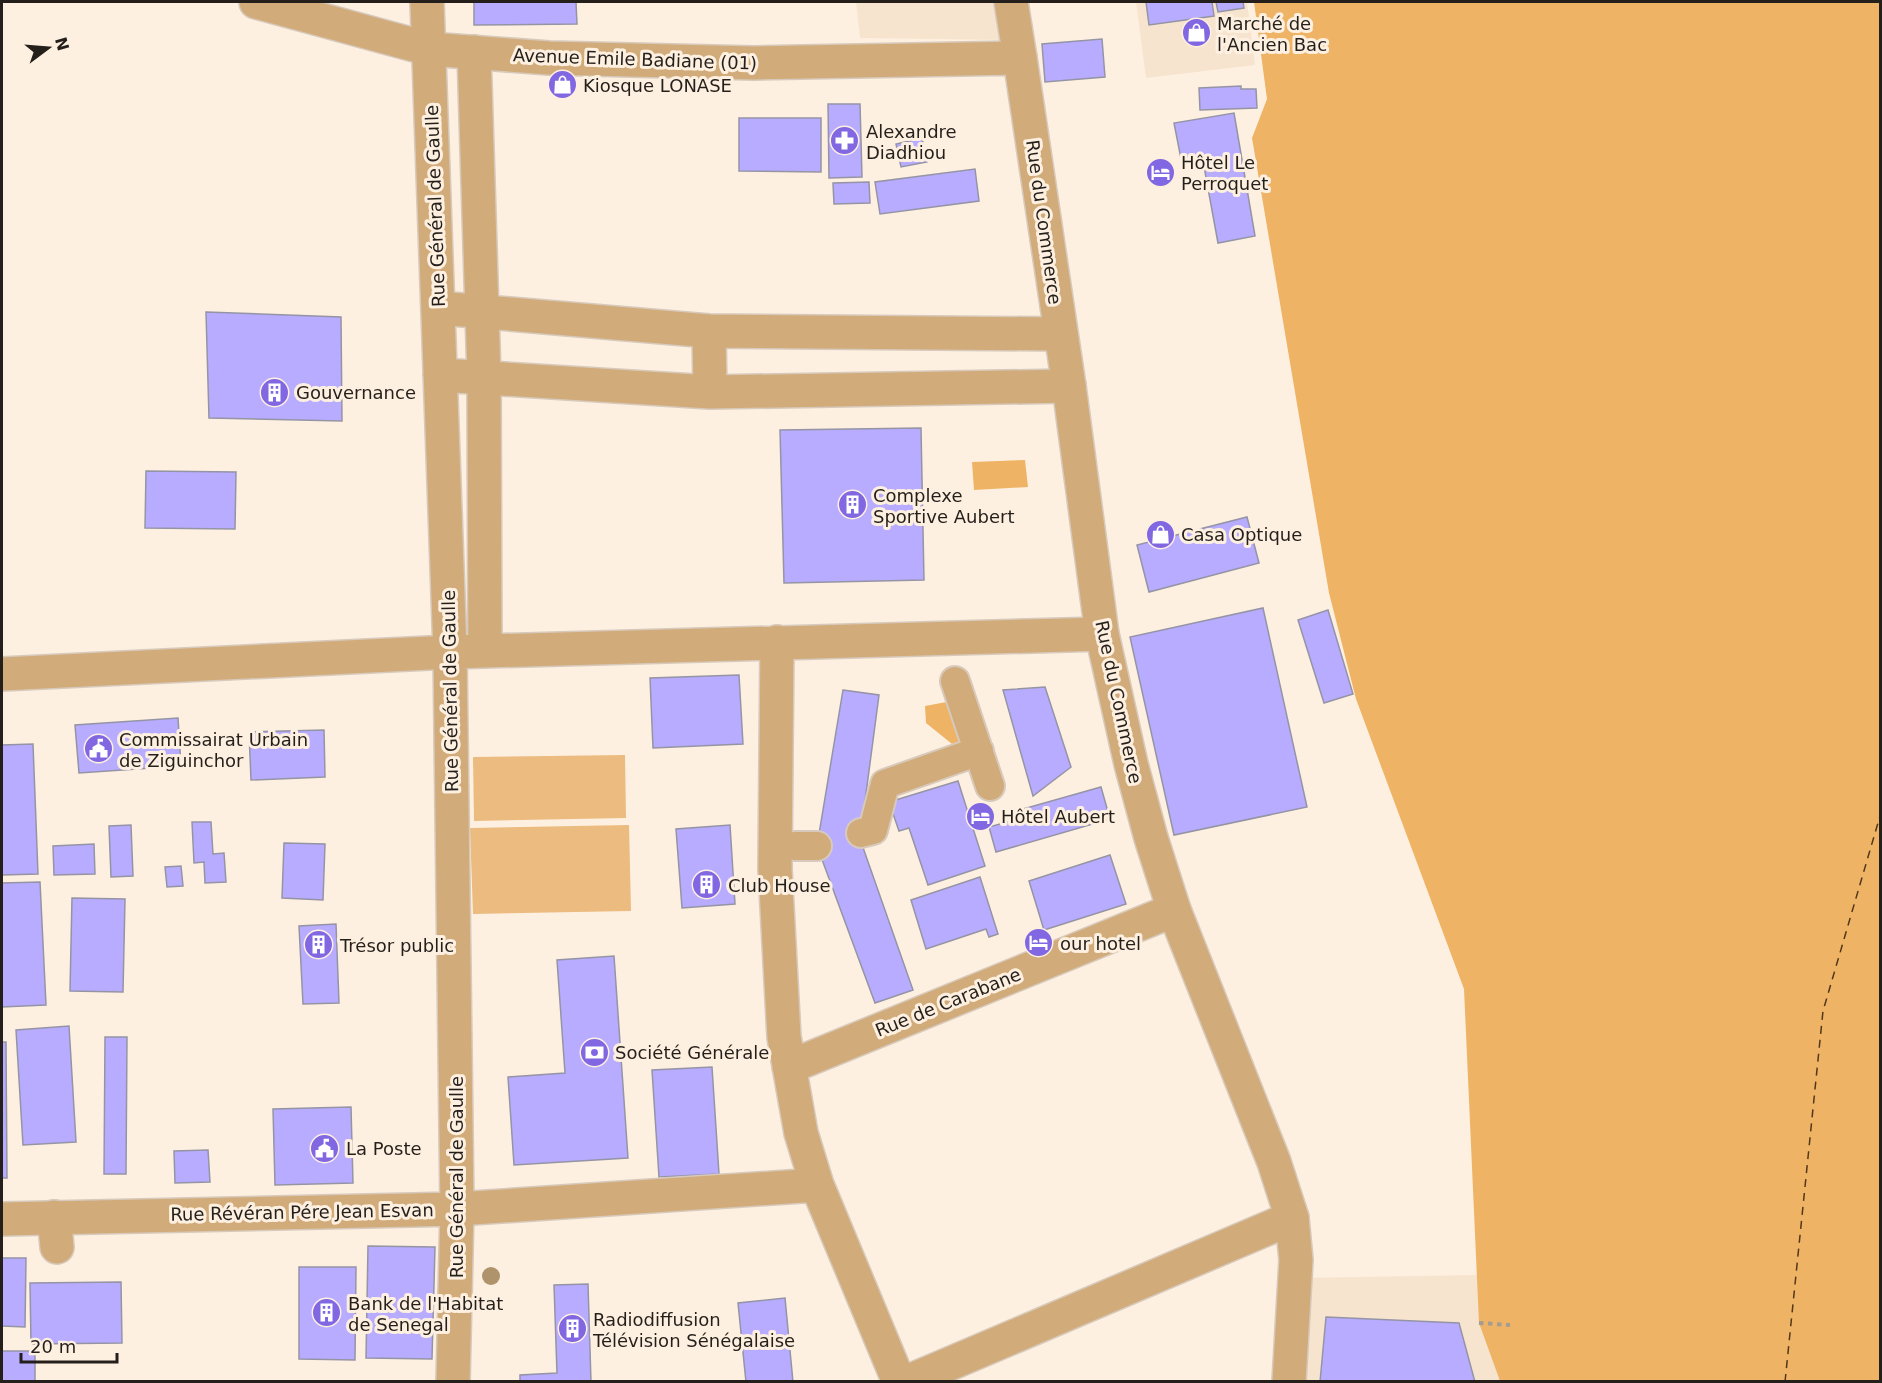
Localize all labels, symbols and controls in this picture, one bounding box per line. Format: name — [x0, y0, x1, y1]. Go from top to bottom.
place label: Marché de l'Ancien Bac — [1217, 13, 1327, 55]
shop icon: Marché de l'Ancien Bac — [1180, 17, 1212, 49]
north arrow — [18, 18, 78, 78]
text: N — [51, 35, 73, 53]
street label: Avenue Emile Badiane (01) — [513, 44, 757, 74]
shop icon: Kiosque LONASE — [546, 69, 578, 101]
place label: Kiosque LONASE — [583, 75, 732, 96]
street label: Rue Général de Gaulle — [421, 105, 449, 307]
place label: Alexandre Diadhiou — [866, 121, 957, 163]
pharmacy icon: Alexandre Diadhiou — [829, 125, 861, 157]
street label: Rue du Commerce — [1022, 138, 1066, 306]
place label: Hôtel Le Perroquet — [1181, 152, 1268, 194]
hotel icon: Hôtel Le Perroquet — [1144, 156, 1176, 188]
building icon: Gouvernance — [259, 376, 291, 408]
place label: Gouvernance — [296, 382, 416, 403]
place label: Complexe Sportive Aubert — [873, 485, 1014, 527]
building icon: Complexe Sportive Aubert — [836, 489, 868, 521]
shop icon: Casa Optique — [1144, 518, 1176, 550]
place label: Casa Optique — [1181, 524, 1302, 545]
street label: Rue Général de Gaulle — [438, 590, 462, 792]
street label: Rue du Commerce — [1091, 619, 1147, 785]
place label: Commissairat Urbain de Ziguinchor — [119, 729, 308, 771]
public building icon: Commissairat Urbain de Ziguinchor — [82, 733, 114, 765]
hotel icon: Hôtel Aubert — [964, 800, 996, 832]
place label: Hôtel Aubert — [1001, 806, 1115, 827]
building icon: Club House — [691, 869, 723, 901]
place label: Club House — [728, 875, 831, 896]
hotel icon: our hotel — [1023, 927, 1055, 959]
building icon: Trésor public — [303, 929, 335, 961]
place label: our hotel — [1060, 933, 1141, 954]
place label: Trésor public — [339, 935, 454, 956]
street label: Rue de Carabane — [872, 963, 1024, 1041]
bank icon: Société Générale — [578, 1036, 610, 1068]
place label: Société Générale — [615, 1042, 769, 1063]
street label: Rue Général de Gaulle — [446, 1076, 467, 1278]
public building icon: La Poste — [309, 1132, 341, 1164]
place label: La Poste — [346, 1138, 422, 1159]
street label: Rue Révéran Pére Jean Esvan — [170, 1199, 434, 1225]
place label: Bank de l'Habitat de Senegal — [348, 1293, 503, 1335]
building icon: Bank de l'Habitat de Senegal — [311, 1297, 343, 1329]
place label: Radiodiffusion Télévision Sénégalaise — [592, 1309, 795, 1351]
building icon: Radiodiffusion Télévision Sénégalaise — [556, 1313, 588, 1345]
scale bar — [21, 1326, 117, 1364]
text: 20 m — [30, 1336, 76, 1357]

